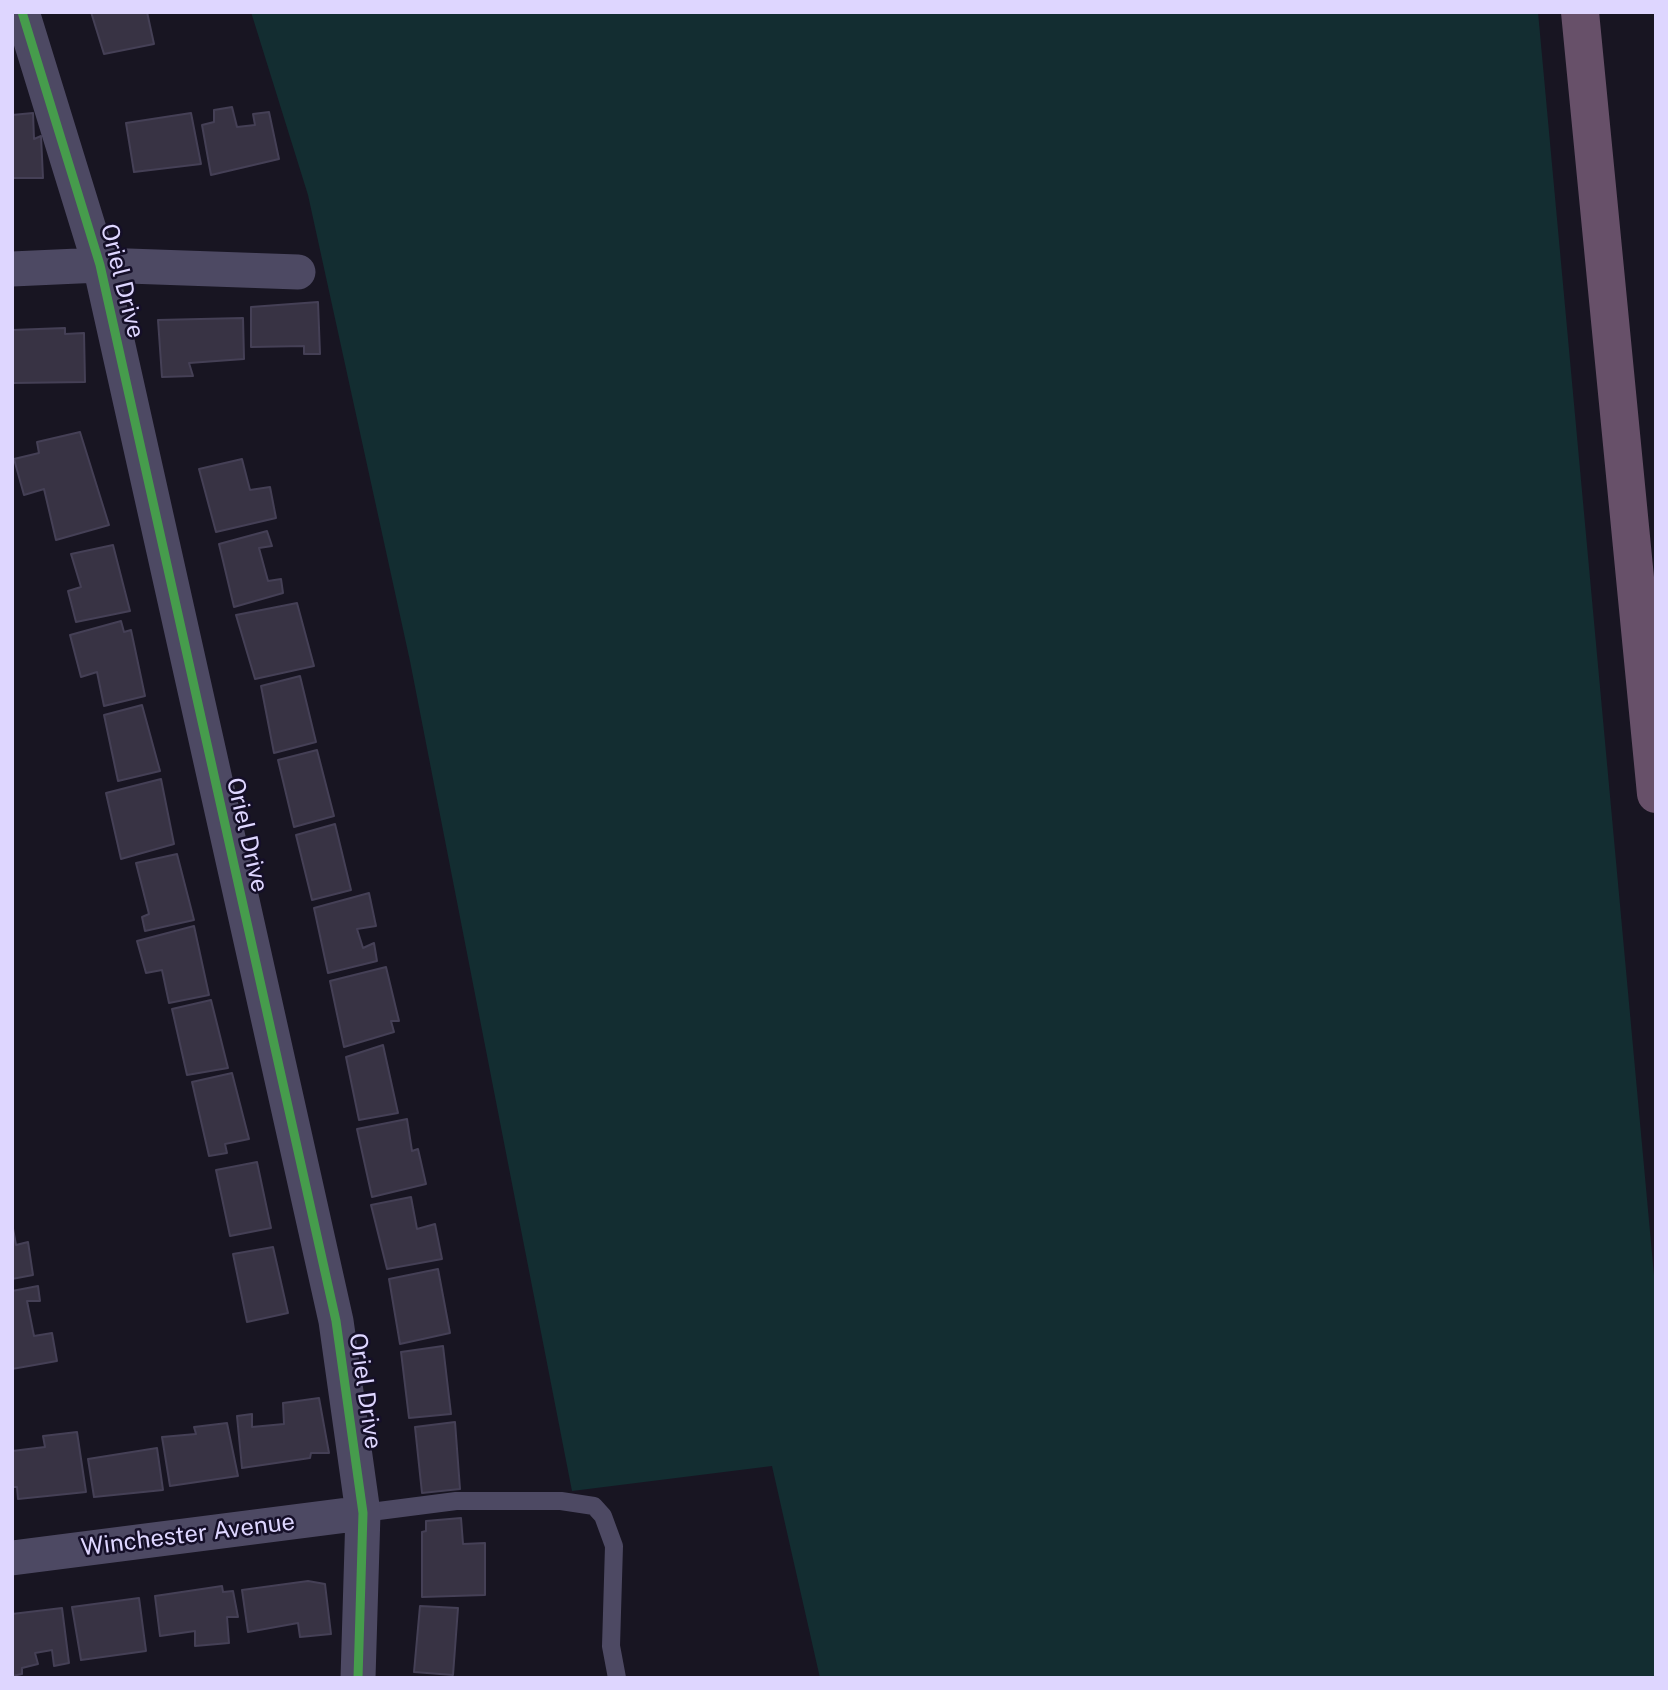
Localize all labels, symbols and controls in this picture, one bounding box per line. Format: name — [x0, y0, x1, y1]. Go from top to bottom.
street label: Oriel Drive — [94, 221, 150, 341]
street label: Oriel Drive — [220, 775, 274, 895]
street label: Oriel Drive — [343, 1331, 387, 1451]
street label: Winchester Avenue — [79, 1508, 297, 1562]

